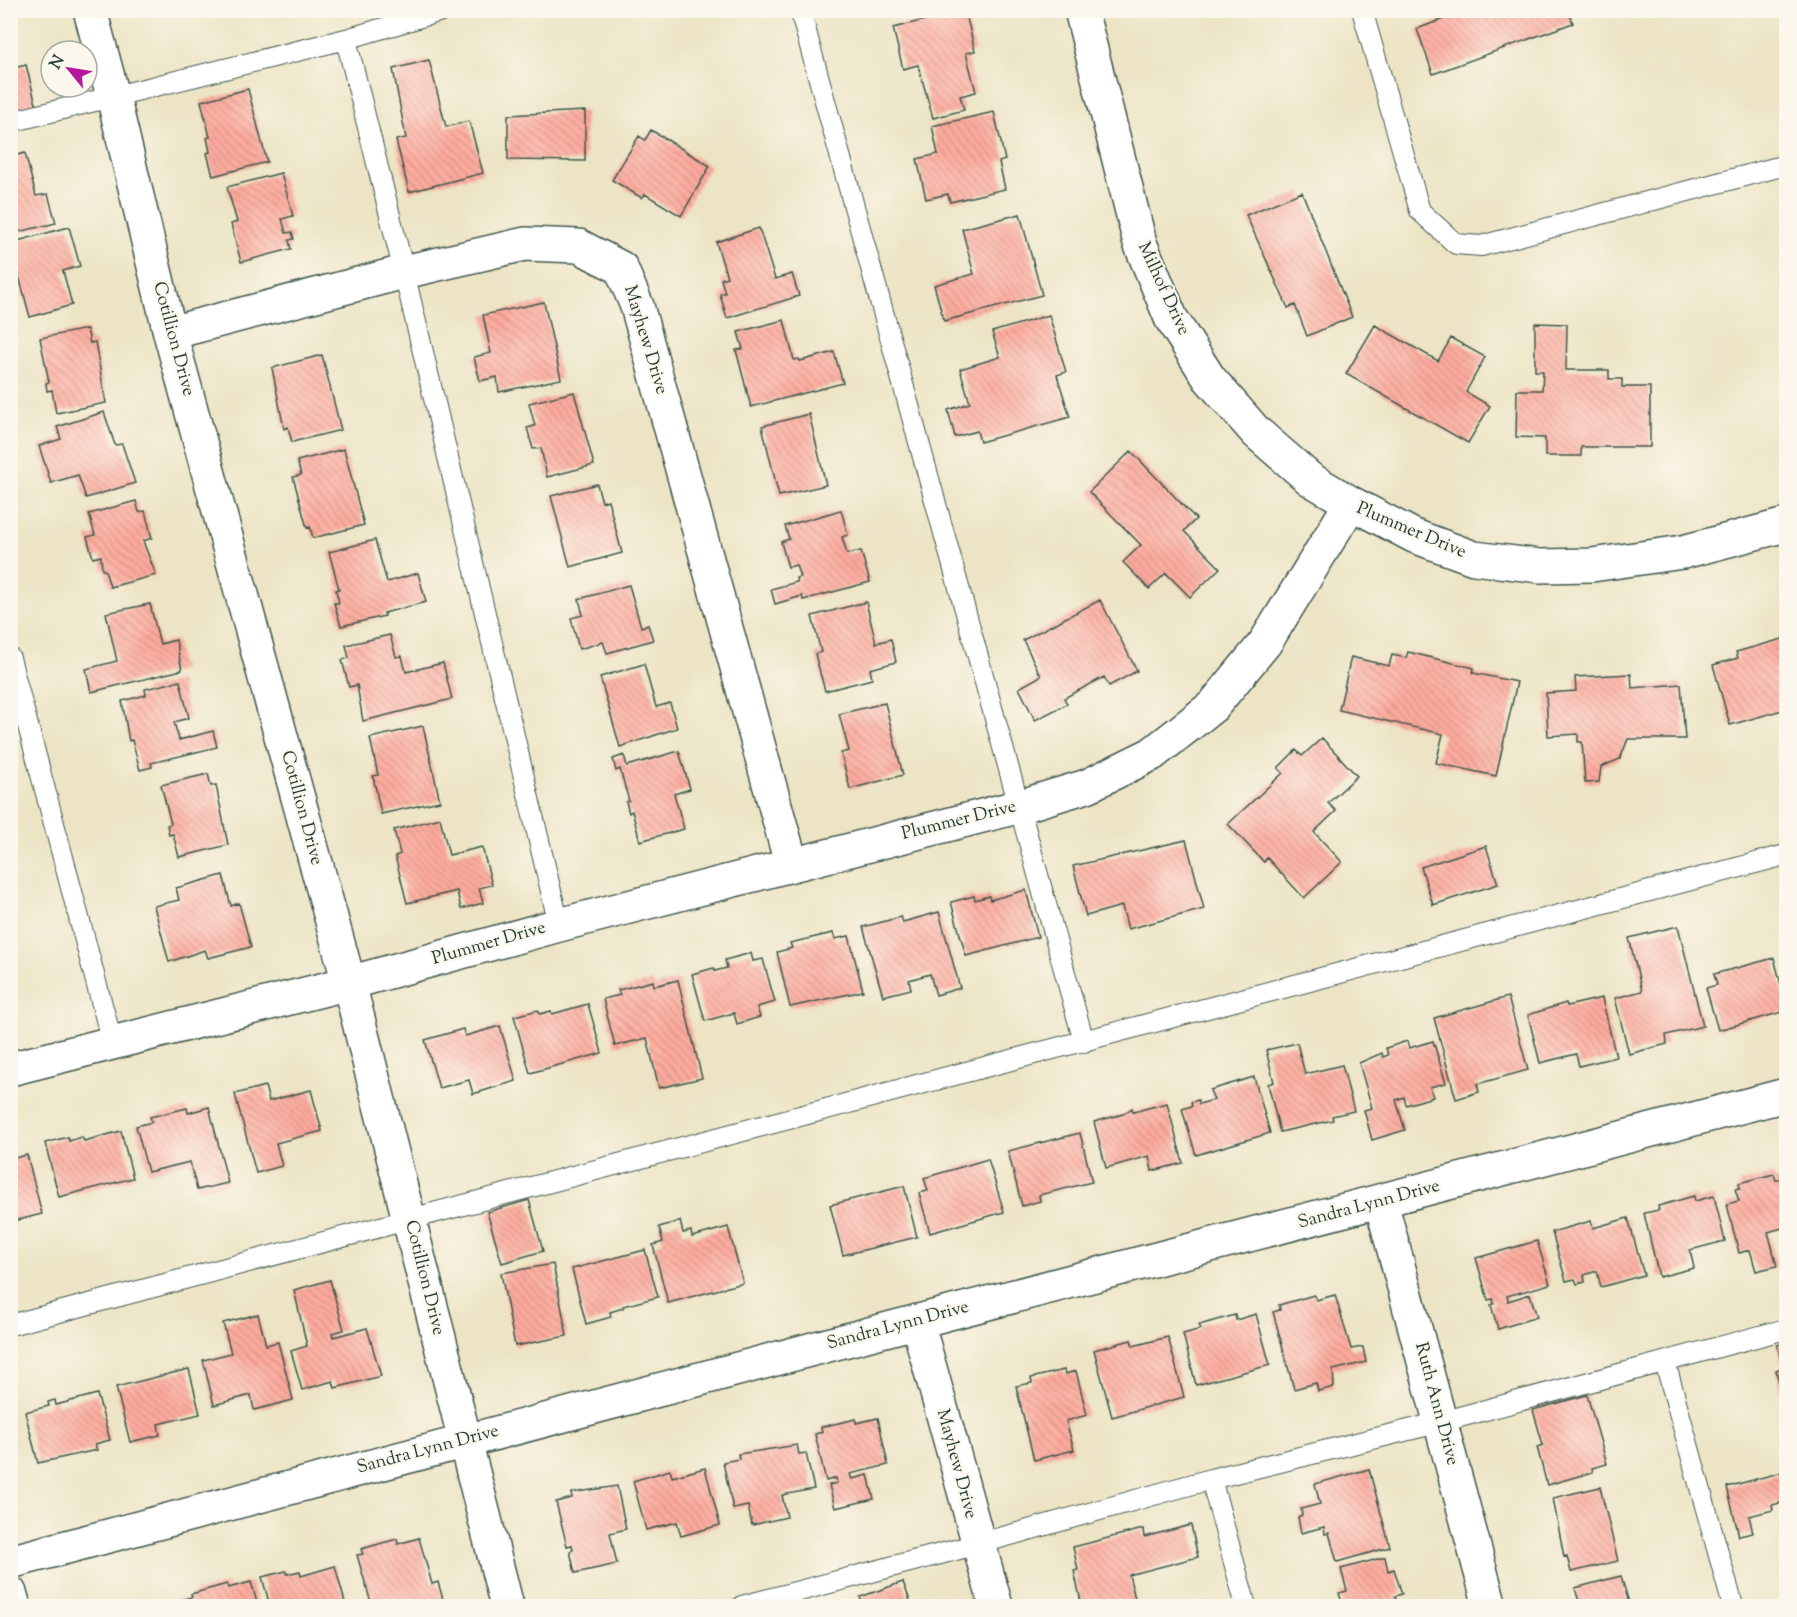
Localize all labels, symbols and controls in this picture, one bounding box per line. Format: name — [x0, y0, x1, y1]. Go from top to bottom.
north arrow — [39, 39, 99, 99]
text: N — [45, 51, 71, 74]
street label: Milhof Drive — [1130, 238, 1196, 340]
street label: Cotillion Drive — [145, 279, 201, 399]
street label: Mayhew Drive — [616, 282, 674, 398]
street label: Plummer Drive — [1352, 496, 1470, 566]
street label: Cotillion Drive — [273, 748, 329, 868]
street label: Plummer Drive — [899, 794, 1019, 848]
street label: Plummer Drive — [429, 915, 549, 973]
street label: Sandra Lynn Drive — [1295, 1174, 1443, 1236]
street label: Cotillion Drive — [397, 1218, 451, 1338]
street label: Sandra Lynn Drive — [824, 1295, 972, 1357]
street label: Ruth Ann Drive — [1407, 1340, 1465, 1468]
street label: Mayhew Drive — [929, 1406, 983, 1522]
street label: Sandra Lynn Drive — [354, 1419, 502, 1481]

